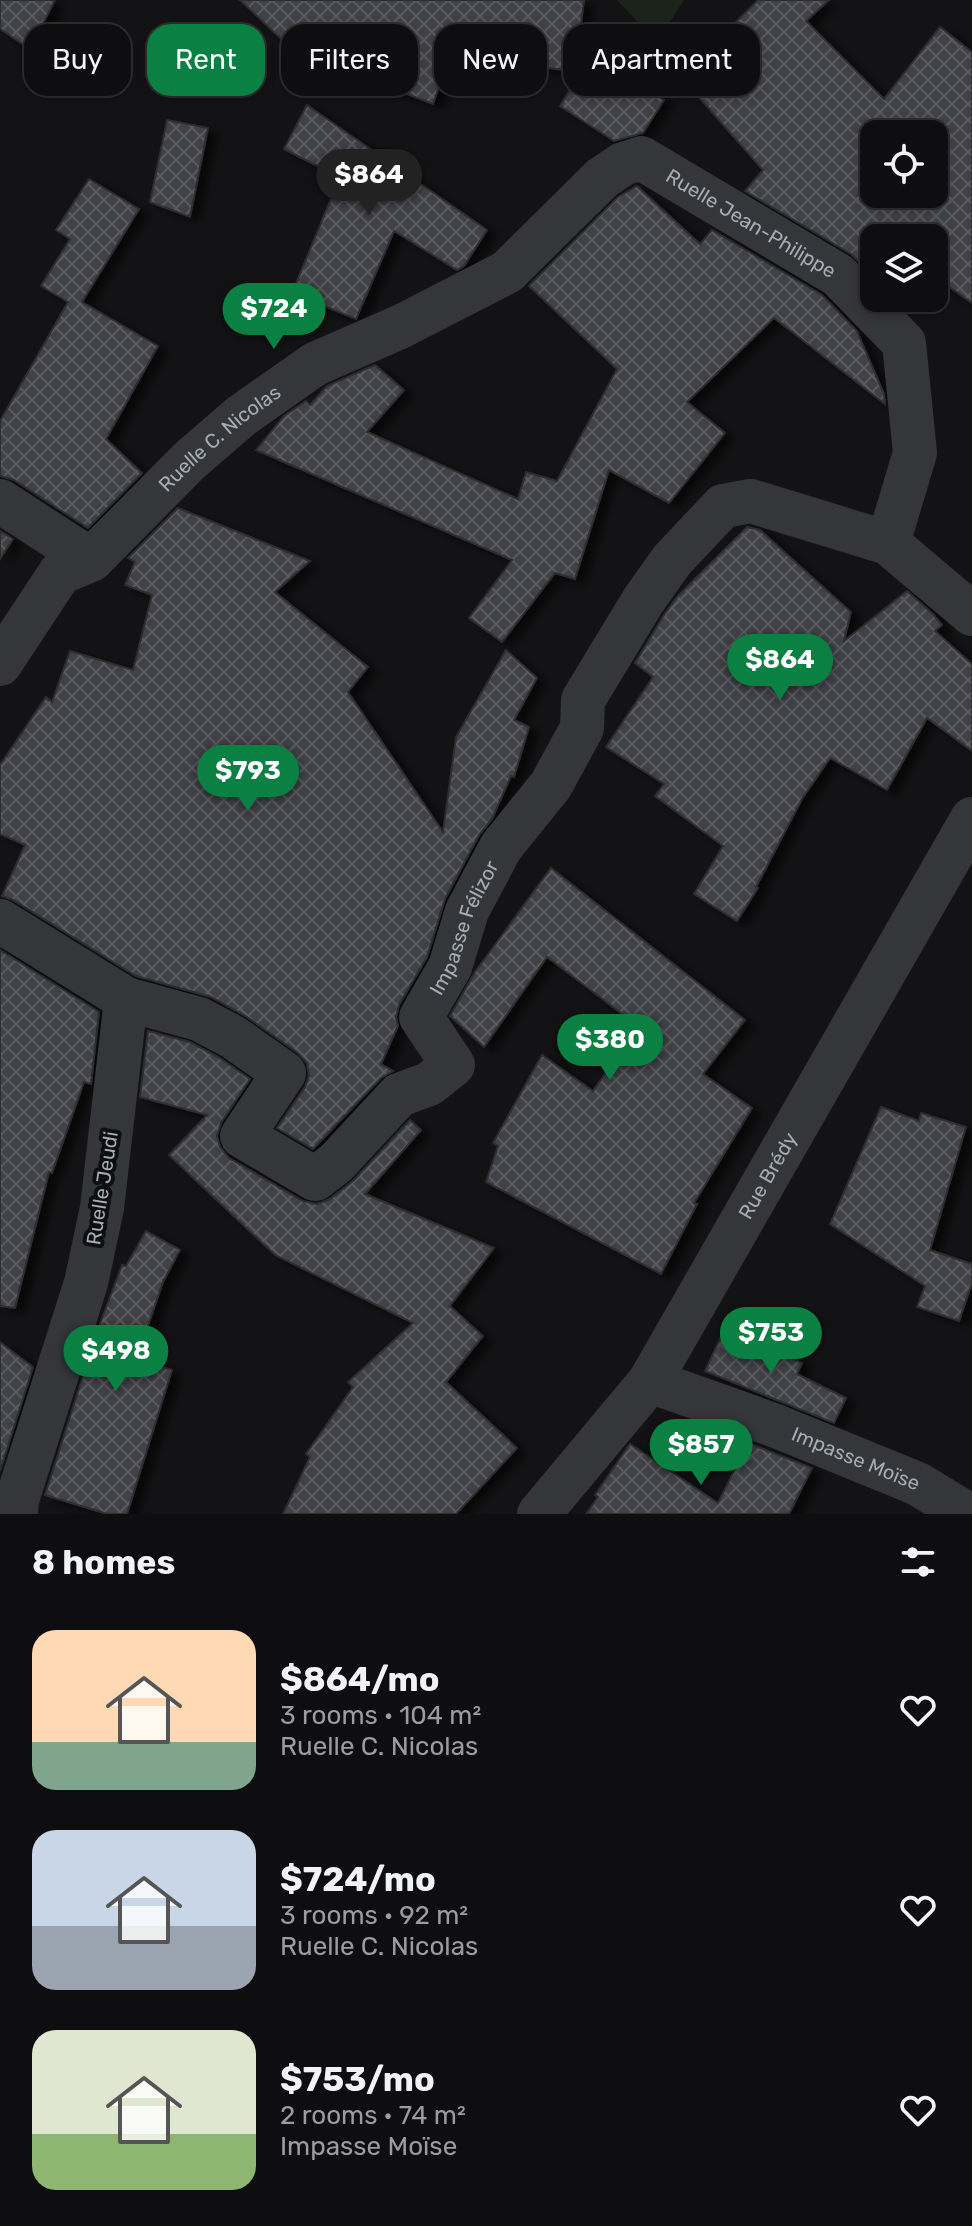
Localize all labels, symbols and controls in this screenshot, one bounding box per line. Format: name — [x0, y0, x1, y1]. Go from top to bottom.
chip: Buy — [24, 24, 131, 96]
chip: Rent — [147, 24, 265, 96]
chip: Filters — [281, 24, 418, 96]
chip: New — [434, 24, 547, 96]
chip: Apartment — [563, 24, 760, 96]
map controls — [860, 120, 948, 312]
button: locate — [860, 120, 948, 208]
pin: $864 — [322, 149, 416, 217]
text: $864 — [334, 159, 404, 190]
street label: Ruelle Jean-Philippe — [662, 164, 840, 283]
button: layers — [860, 224, 948, 312]
pin: $724 — [227, 283, 321, 351]
text: $724 — [241, 293, 307, 324]
street label: Ruelle C. Nicolas — [154, 380, 285, 497]
pin: $864 — [733, 634, 827, 702]
text: $864 — [745, 644, 815, 675]
pin: $793 — [201, 745, 295, 813]
text: $793 — [215, 755, 281, 786]
street label: Impasse Félizor — [424, 856, 504, 999]
pin: $380 — [563, 1014, 657, 1082]
text: $380 — [575, 1024, 645, 1055]
street label: Rue Brédy — [733, 1128, 802, 1223]
street label: Ruelle Jeudi — [81, 1129, 123, 1247]
pin: $753 — [724, 1307, 818, 1375]
text: $753 — [738, 1317, 804, 1348]
pin: $498 — [69, 1325, 163, 1393]
text: $498 — [81, 1335, 151, 1366]
pin: $857 — [654, 1419, 748, 1487]
street label: Impasse Moïse — [788, 1422, 923, 1495]
text: $857 — [668, 1429, 734, 1460]
icon: filters — [896, 1540, 940, 1584]
text: 8 homes — [32, 1542, 175, 1583]
text: $864/mo — [280, 1659, 439, 1700]
icon: home — [96, 1662, 192, 1758]
icon: heart — [896, 1688, 940, 1732]
text: 3 rooms · 104 m² — [280, 1700, 481, 1731]
text: Ruelle C. Nicolas — [280, 1731, 478, 1762]
text: $724/mo — [280, 1859, 436, 1900]
icon: home — [96, 1862, 192, 1958]
icon: heart — [896, 1888, 940, 1932]
text: 3 rooms · 92 m² — [280, 1900, 468, 1931]
text: Ruelle C. Nicolas — [280, 1931, 478, 1962]
text: $753/mo — [280, 2059, 435, 2100]
icon: home — [96, 2062, 192, 2158]
icon: heart — [896, 2088, 940, 2132]
text: 2 rooms · 74 m² — [280, 2100, 466, 2131]
text: Impasse Moïse — [280, 2131, 457, 2162]

